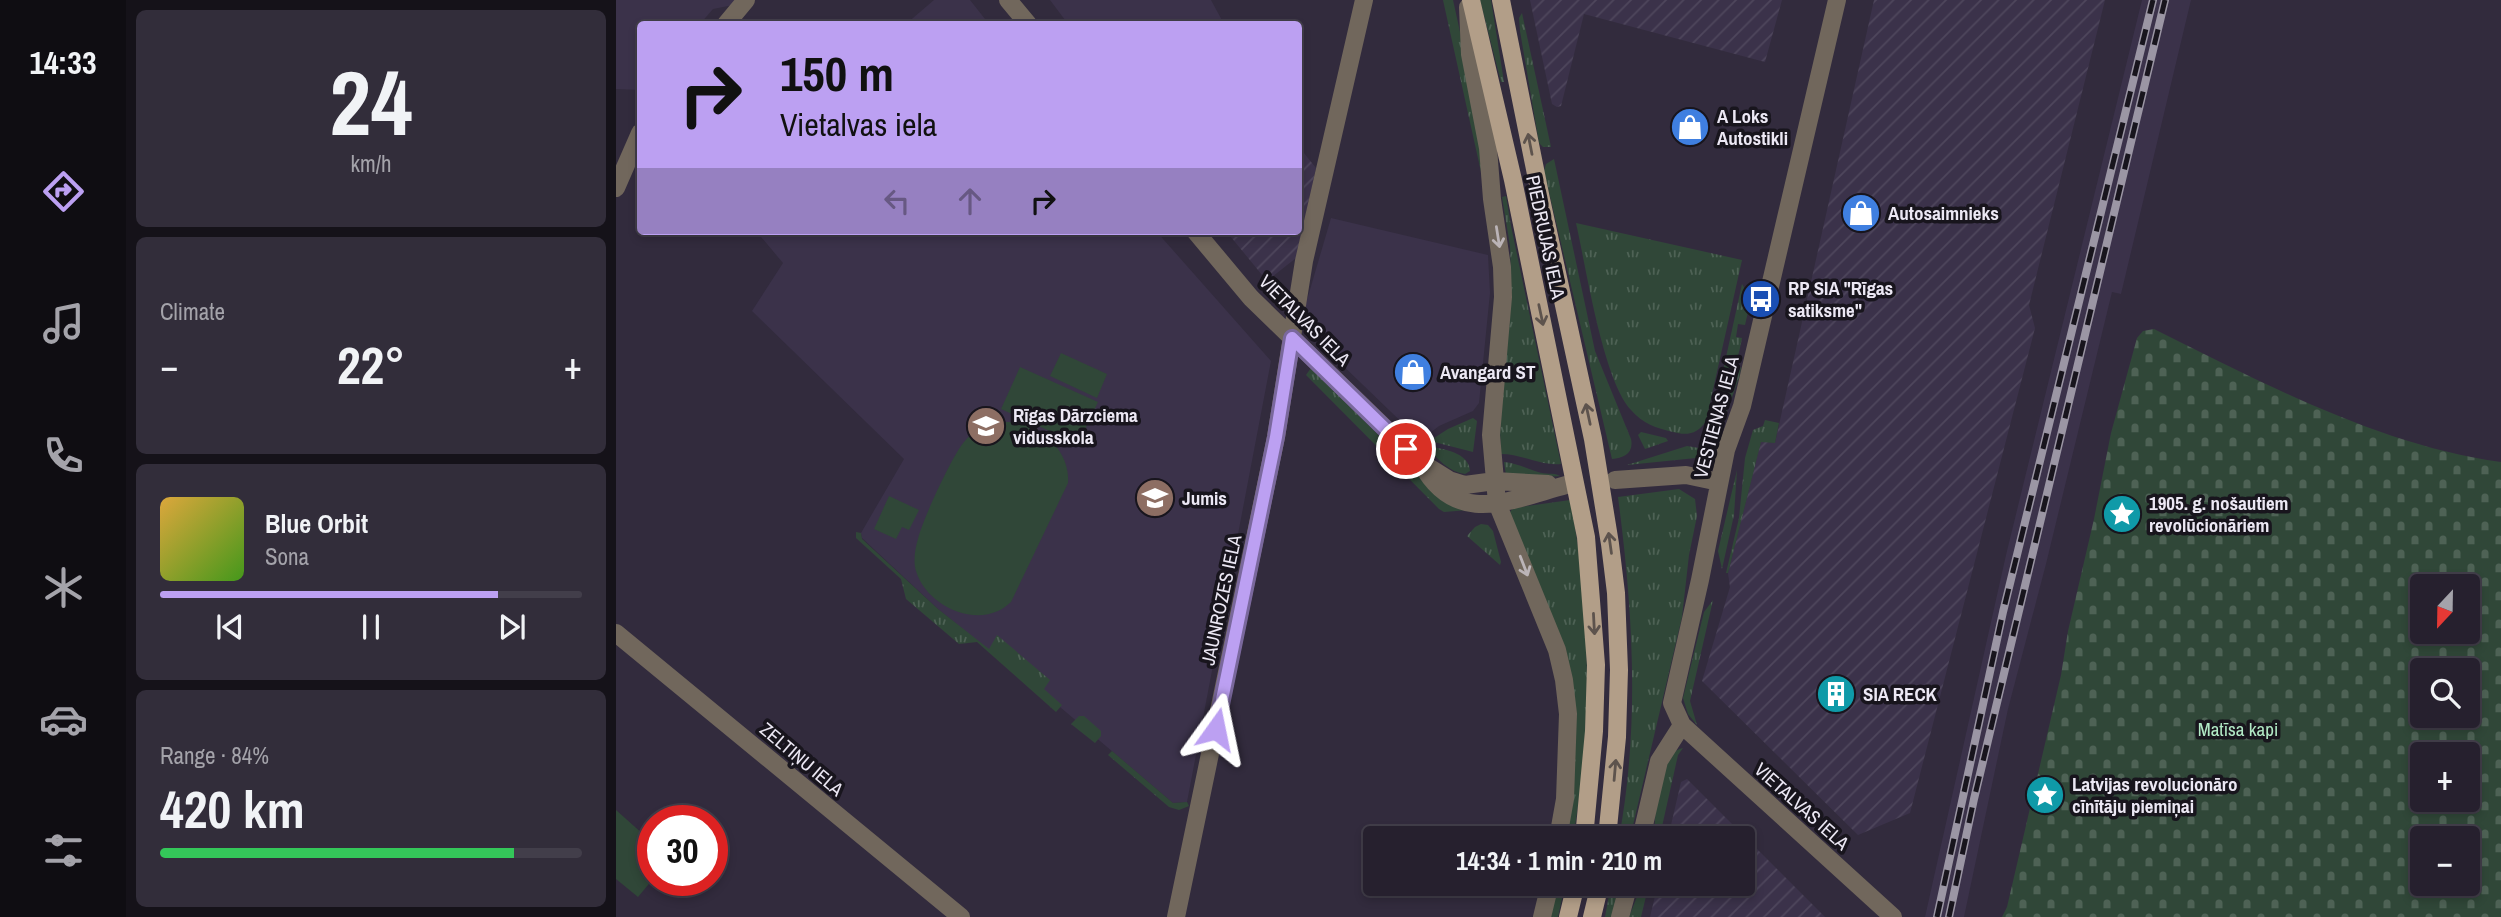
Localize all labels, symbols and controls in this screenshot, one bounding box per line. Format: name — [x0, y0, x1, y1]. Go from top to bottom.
text: 150 m — [780, 40, 894, 106]
text: 14:33 — [29, 41, 97, 84]
text: 24 — [330, 41, 413, 163]
icon: right — [665, 49, 756, 140]
text: Vietalvas iela — [780, 103, 937, 146]
place label: A Loks Autostikli — [1717, 103, 1788, 151]
shop icon: A Loks Autostikli — [1669, 106, 1711, 148]
one-way arrow — [1522, 133, 1536, 156]
text: km/h — [351, 148, 391, 179]
icon: directions — [39, 167, 88, 216]
street label: PIEDRUJAS IELA — [1520, 173, 1572, 302]
icon: left — [878, 182, 916, 220]
icon: ahead — [951, 182, 989, 220]
icon: right — [1024, 182, 1062, 220]
shop icon: Autosaimnieks — [1840, 192, 1882, 234]
place label: Autosaimnieks — [1888, 200, 1999, 226]
one-way arrow — [1491, 225, 1504, 248]
street label: VIETALVAS IELA — [1254, 269, 1357, 372]
place label: RP SIA "Rīgas satiksme" — [1788, 275, 1893, 323]
bus stop icon: RP SIA "Rīgas satiksme" — [1740, 278, 1782, 320]
text: Climate — [160, 296, 225, 327]
icon: music — [39, 299, 88, 348]
one-way arrow — [1535, 303, 1549, 326]
text: 22° — [337, 330, 405, 400]
text: − — [160, 340, 178, 391]
text: + — [564, 340, 582, 391]
shop icon: Avangard ST — [1392, 351, 1434, 393]
street label: VESTIENAS IELA — [1687, 352, 1745, 481]
place label: Avangard ST — [1440, 359, 1536, 385]
place label: Rīgas Dārzciema vidusskola — [1013, 402, 1138, 450]
one-way arrow — [1580, 403, 1594, 426]
school or university icon: Rīgas Dārzciema vidusskola — [965, 405, 1007, 447]
pin — [1376, 419, 1436, 479]
icon: arrive — [1387, 430, 1425, 468]
icon: phone — [39, 431, 88, 480]
school or university icon: Jumis — [1134, 477, 1176, 519]
place label: Jumis — [1182, 485, 1227, 511]
place label: 1905. g. nošautiem revolūcionāriem — [2149, 490, 2288, 538]
place icon: 1905. g. nošautiem revolūcionāriem — [2101, 493, 2143, 535]
text: Blue Orbit — [265, 506, 368, 541]
street label: JAUNROZES IELA — [1195, 532, 1248, 667]
one-way arrow — [1603, 533, 1616, 555]
text: Sona — [265, 541, 309, 572]
one-way arrow — [1518, 555, 1531, 576]
icon: climate — [39, 563, 88, 612]
north arrow — [2410, 574, 2480, 644]
map controls — [2410, 574, 2480, 896]
icon: previous — [211, 608, 249, 646]
icon: pause — [352, 608, 390, 646]
icon: next — [493, 608, 531, 646]
one-way arrow — [1587, 613, 1600, 636]
button: search — [2410, 658, 2480, 728]
building icon: SIA RECK — [1815, 673, 1857, 715]
place label: SIA RECK — [1863, 681, 1938, 707]
position arrow — [1179, 692, 1253, 766]
icon: car — [39, 695, 88, 744]
street label: ZELTIŅU IELA — [755, 716, 850, 802]
park label: Matīsa kapi — [2198, 716, 2278, 742]
text: Range · 84% — [160, 740, 269, 771]
button: + — [2410, 742, 2480, 812]
street label: VIETALVAS IELA — [1749, 756, 1856, 856]
one-way arrow — [1608, 759, 1621, 782]
place label: Latvijas revolucionāro cīnītāju piemiņai — [2072, 771, 2237, 819]
text: 420 km — [160, 774, 305, 844]
place icon: Latvijas revolucionāro cīnītāju piemiņai — [2024, 774, 2066, 816]
speed limit sign: 30 — [637, 805, 728, 896]
icon: filters — [39, 826, 88, 875]
button: − — [2410, 826, 2480, 896]
text: 14:34 · 1 min · 210 m — [1456, 843, 1662, 878]

